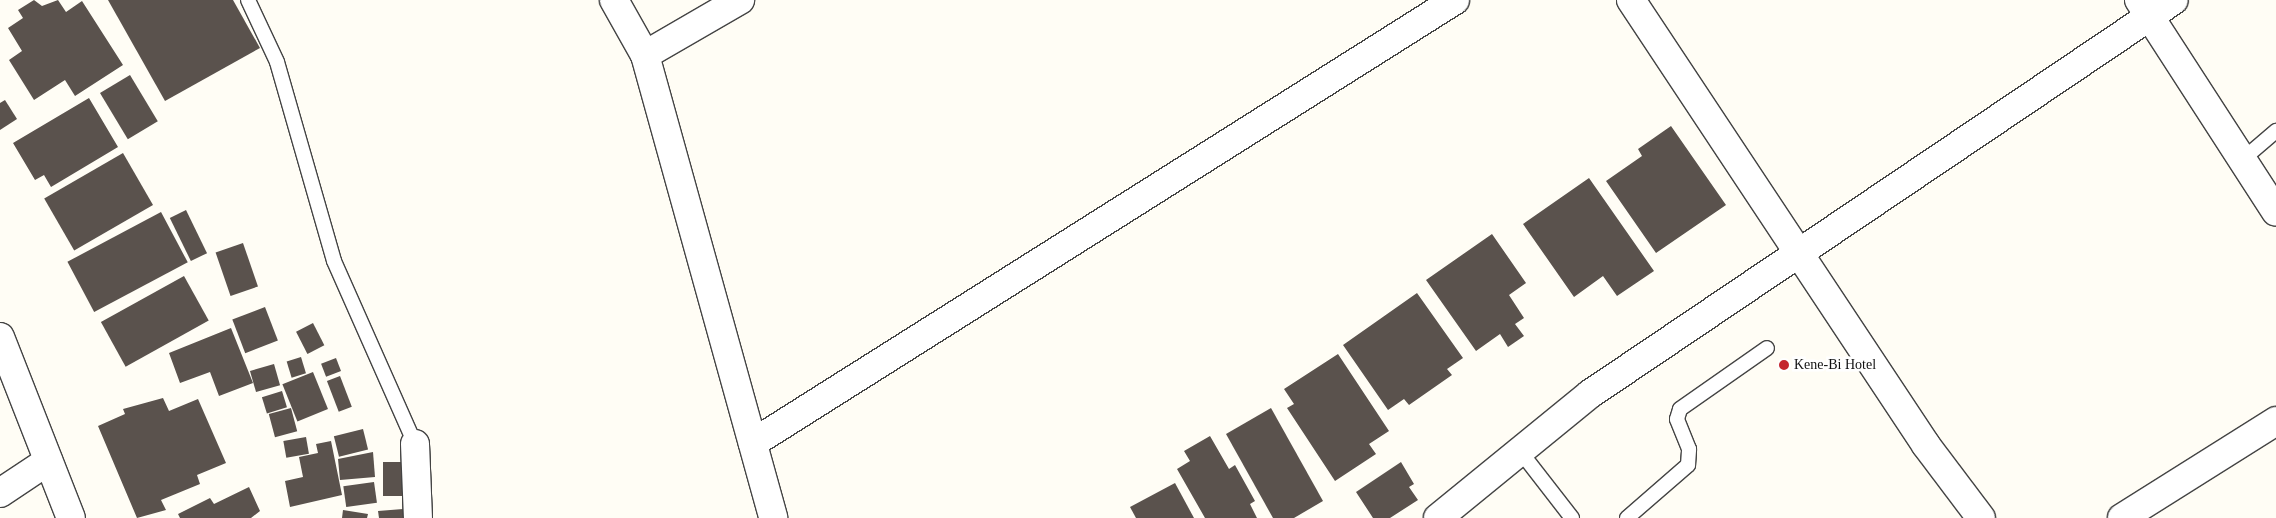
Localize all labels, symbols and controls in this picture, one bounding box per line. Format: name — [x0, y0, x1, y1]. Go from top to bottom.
place label: Kene-Bi Hotel — [1794, 357, 1876, 373]
marker: Kene-Bi Hotel — [1778, 359, 1790, 371]

